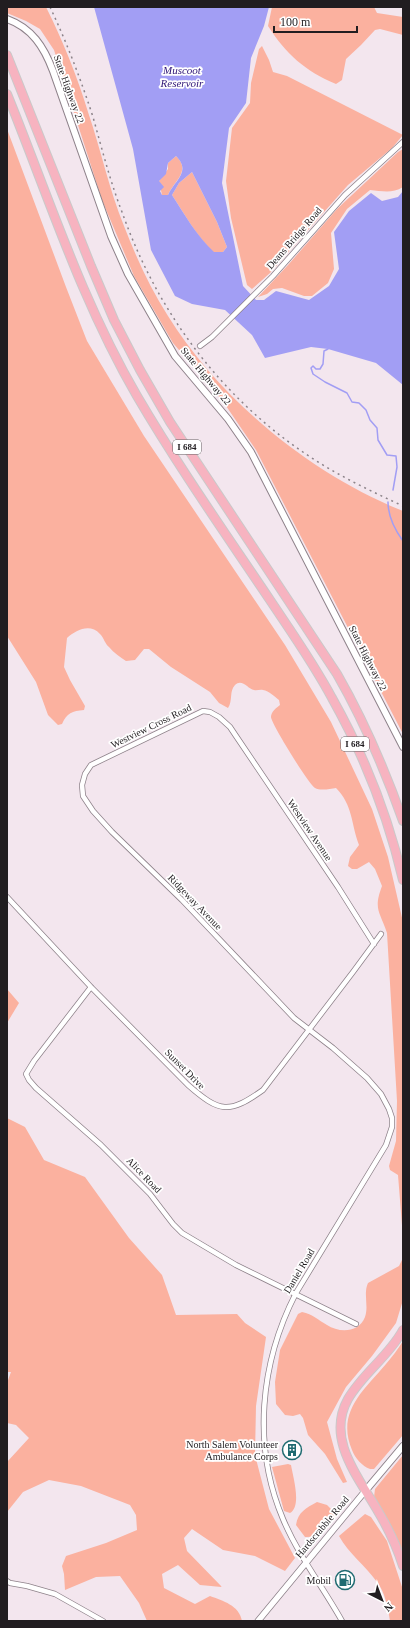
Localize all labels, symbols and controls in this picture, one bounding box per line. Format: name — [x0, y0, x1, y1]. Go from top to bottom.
scale bar — [274, 8, 357, 34]
text: 100 m — [280, 15, 311, 29]
street label: State Highway 22 — [52, 53, 86, 125]
water label: Muscoot Reservoir — [160, 64, 204, 89]
street label: Deans Bridge Road — [264, 205, 324, 271]
street label: State Highway 22 — [179, 345, 233, 407]
road number: I 684 — [173, 440, 201, 454]
street label: State Highway 22 — [347, 624, 389, 692]
street label: Westview Cross Road — [109, 702, 193, 750]
road number: I 684 — [341, 737, 369, 751]
street label: Westview Avenue — [285, 797, 335, 863]
street label: Ridgeway Avenue — [166, 872, 225, 932]
street label: Sunset Drive — [163, 1047, 208, 1092]
street label: Alice Road — [124, 1155, 164, 1195]
street label: Daniel Road — [281, 1247, 317, 1295]
place label: North Salem Volunteer Ambulance Corps — [186, 1439, 279, 1462]
building icon: North Salem Volunteer Ambulance Corps — [281, 1439, 303, 1461]
street label: Hardscrabble Road — [293, 1494, 351, 1560]
fuel station icon: Mobil — [334, 1569, 356, 1591]
place label: Mobil — [307, 1575, 331, 1586]
north arrow — [362, 1580, 402, 1620]
text: N — [382, 1600, 396, 1615]

